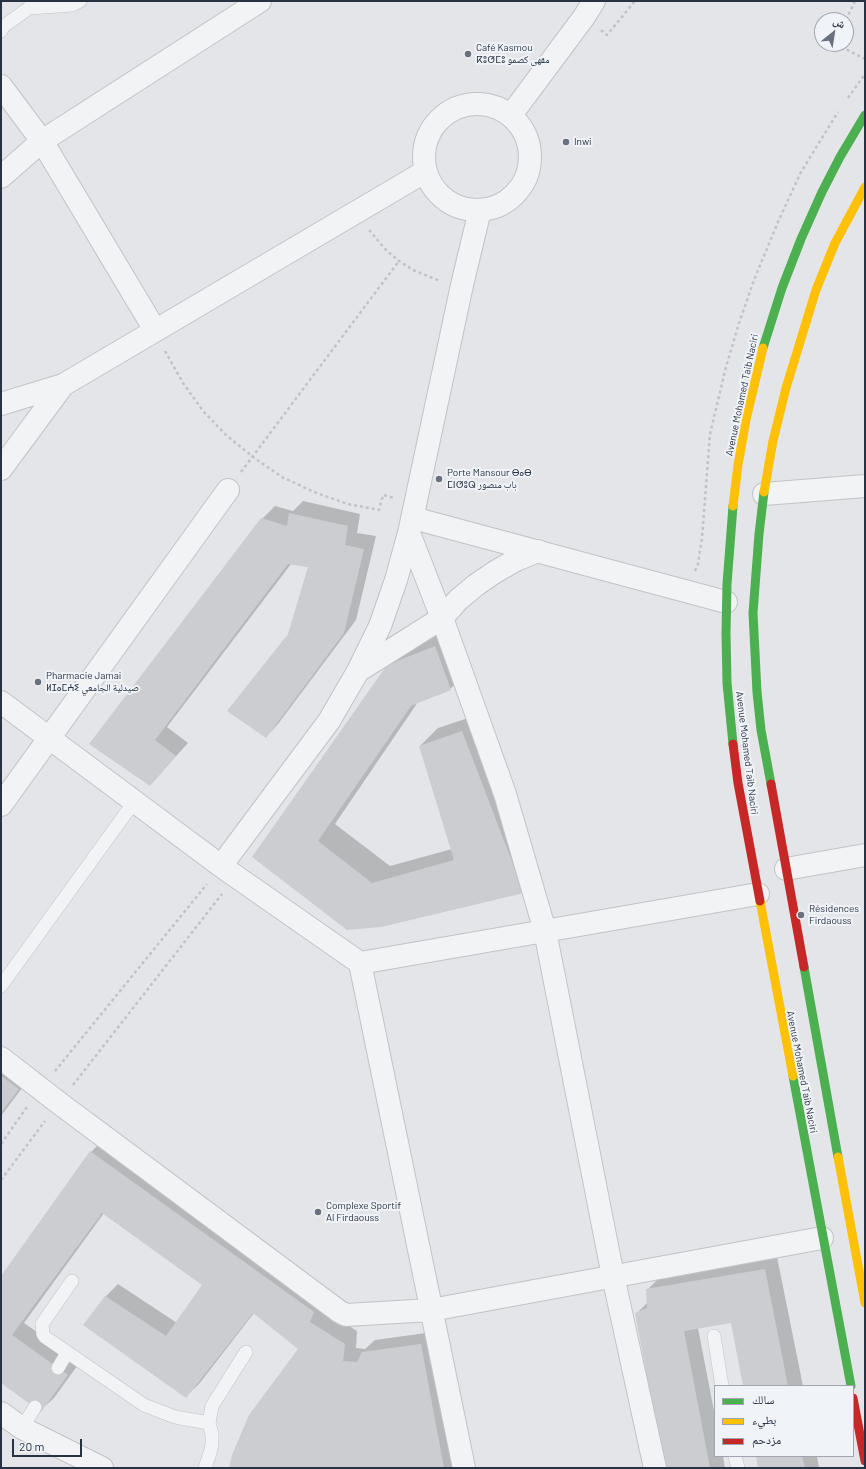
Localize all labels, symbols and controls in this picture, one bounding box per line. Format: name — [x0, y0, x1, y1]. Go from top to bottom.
north arrow — [814, 12, 854, 52]
text: ش — [831, 13, 848, 31]
place label: Café Kasmou ⴽⵓⵚⵎⵓ مقهى كصمو — [476, 42, 549, 66]
marker: Café Kasmou ⴽⵓⵚⵎⵓ مقهى كصمو — [463, 49, 473, 59]
place label: Inwi — [574, 136, 592, 148]
marker: Inwi — [561, 137, 571, 147]
street label: Avenue Mohamed Taib Naciri — [723, 333, 761, 457]
place label: Porte Mansour ⴱⴰⴱ ⵎⵏⵚⵓⵕ باب منصور — [447, 467, 532, 490]
marker: Porte Mansour ⴱⴰⴱ ⵎⵏⵚⵓⵕ باب منصور — [434, 474, 444, 484]
place label: Pharmacie Jamai ⵍⵊⴰⵎⵄⵉ صيدلية الجامعي — [46, 670, 139, 694]
marker: Pharmacie Jamai ⵍⵊⴰⵎⵄⵉ صيدلية الجامعي — [33, 677, 43, 687]
street label: Avenue Mohamed Taib Naciri — [733, 691, 761, 815]
place label: Résidences Firdaouss — [809, 903, 859, 926]
marker: Résidences Firdaouss — [796, 910, 806, 920]
street label: Avenue Mohamed Taib Naciri — [784, 1010, 820, 1134]
place label: Complexe Sportif Al Firdaouss — [326, 1200, 401, 1224]
marker: Complexe Sportif Al Firdaouss — [313, 1207, 323, 1217]
legend — [714, 1385, 854, 1457]
text: سالك — [752, 1392, 774, 1406]
text: بطيء — [752, 1412, 776, 1426]
scale bar — [14, 1431, 84, 1457]
text: مزدحم — [752, 1432, 781, 1446]
text: 20 m — [19, 1439, 45, 1453]

